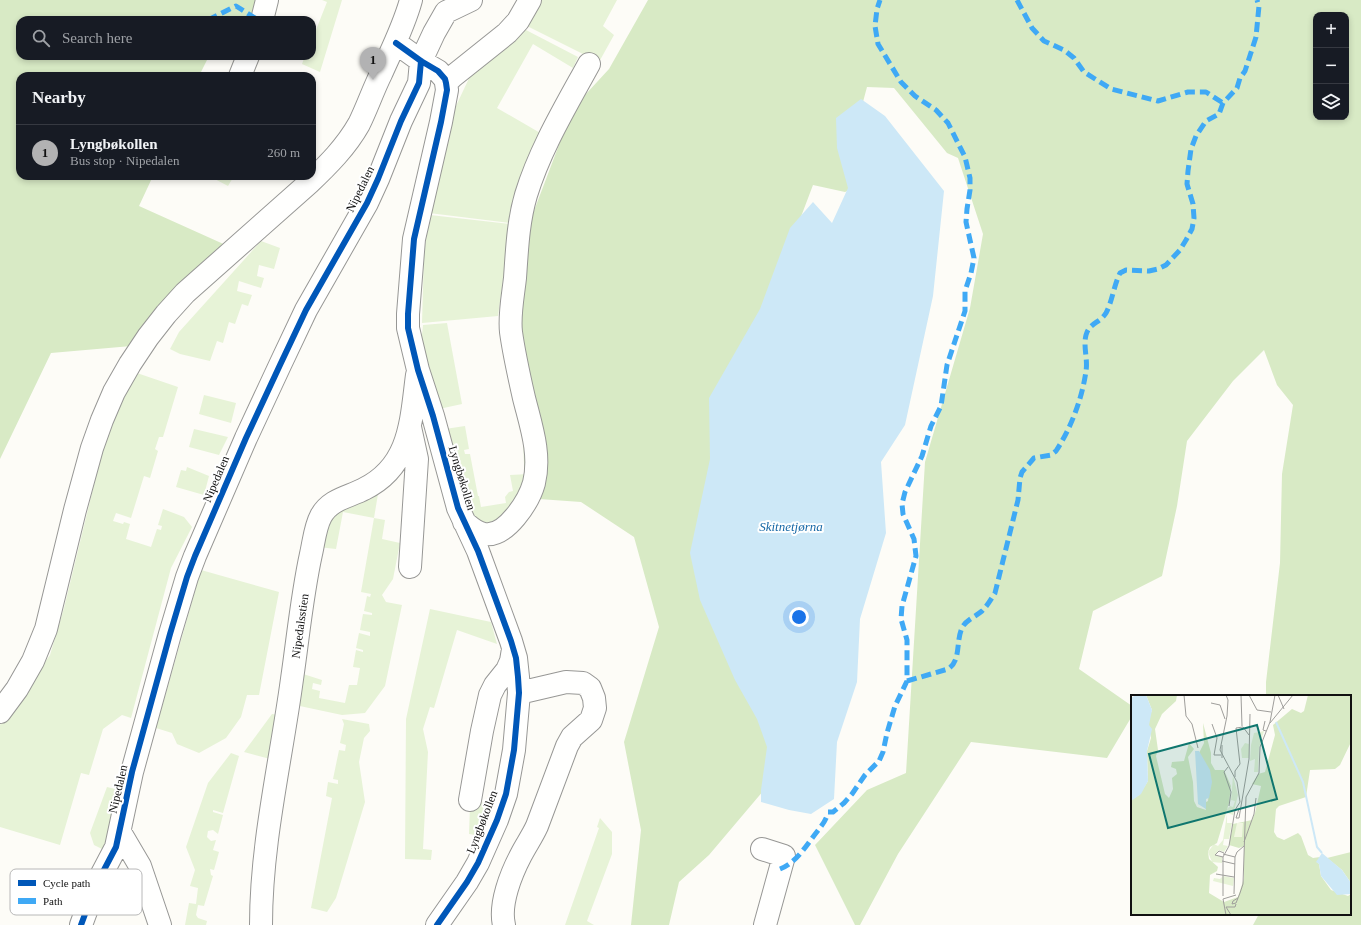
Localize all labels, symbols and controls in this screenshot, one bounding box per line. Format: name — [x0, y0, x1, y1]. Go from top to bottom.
map controls — [1313, 12, 1349, 120]
button: + — [1313, 12, 1349, 48]
search box — [16, 16, 316, 60]
icon: search — [30, 27, 52, 49]
text: Search here — [62, 30, 132, 46]
pin: 1 — [360, 47, 386, 80]
button: − — [1313, 48, 1349, 84]
button: layers — [1313, 84, 1349, 120]
text: Nearby — [32, 88, 86, 107]
text: Lyngbøkollen — [70, 136, 158, 152]
text: 1 — [42, 145, 48, 160]
text: 260 m — [267, 145, 300, 160]
text: Bus stop · Nipedalen — [70, 153, 179, 168]
street label: Nipedalen — [343, 164, 377, 214]
street label: Lyngbøkollen — [446, 444, 478, 512]
street label: Nipedalen — [200, 454, 232, 504]
water label: Skitnetjørna — [759, 519, 823, 534]
street label: Nipedalsstien — [289, 593, 311, 659]
your location — [789, 607, 809, 627]
inset map — [1131, 695, 1351, 915]
street label: Nipedalen — [106, 763, 130, 815]
street label: Lyngbøkollen — [464, 788, 500, 856]
legend — [10, 869, 142, 915]
text: Cycle path — [43, 877, 91, 889]
text: Path — [43, 895, 63, 907]

